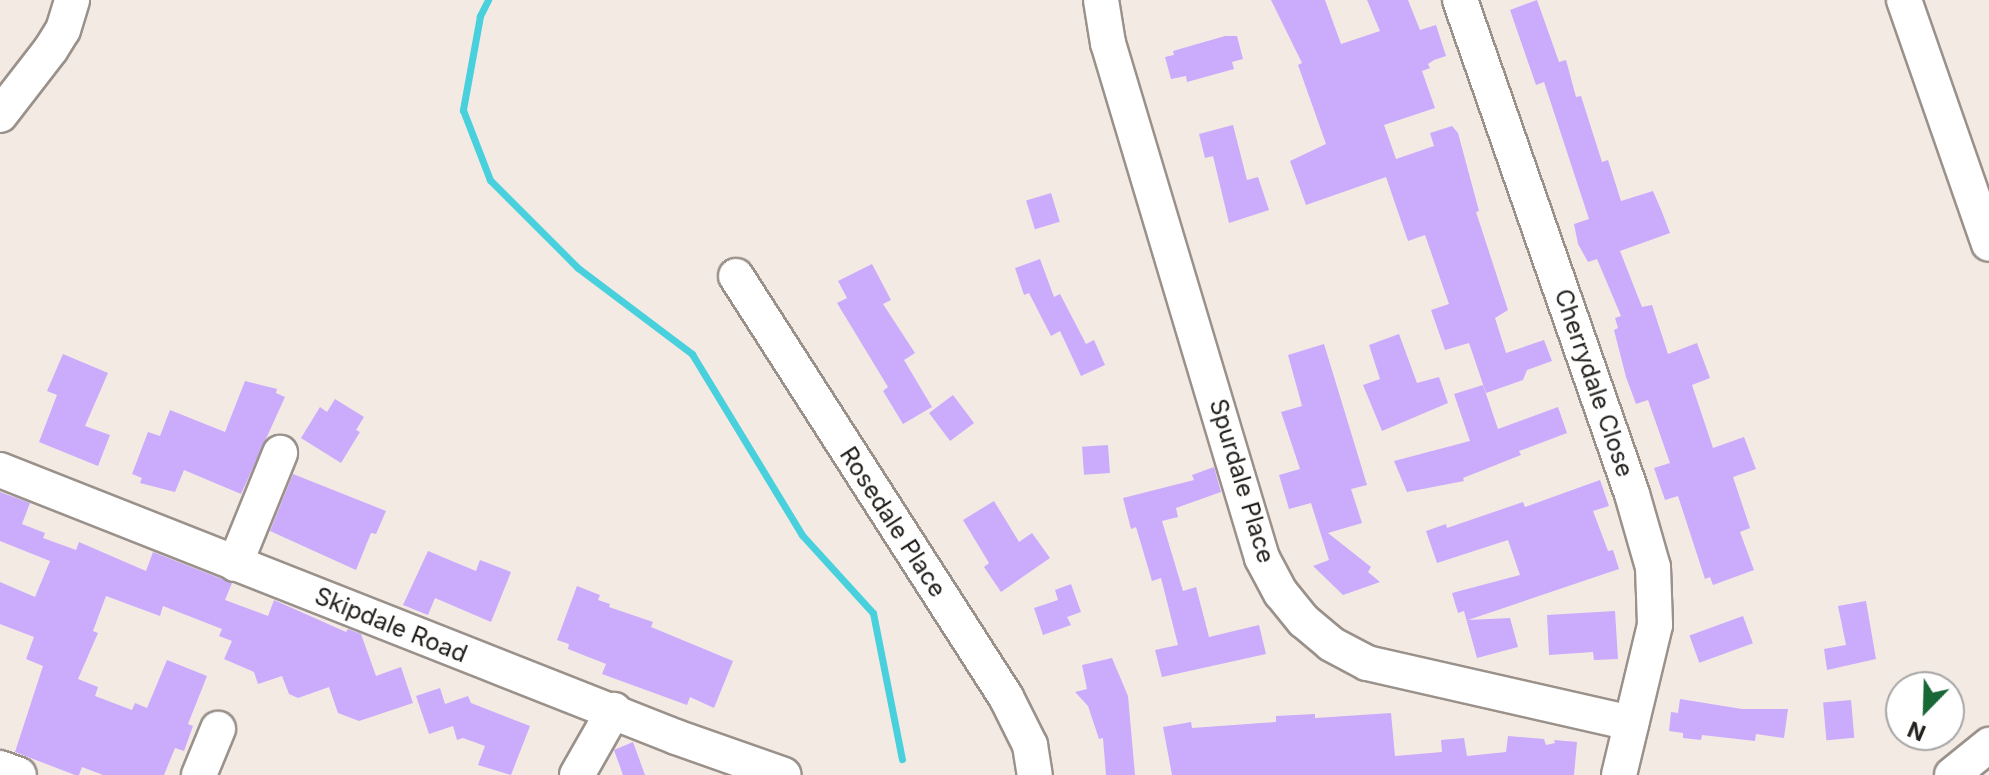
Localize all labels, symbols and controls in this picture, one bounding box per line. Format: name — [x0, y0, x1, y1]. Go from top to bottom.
street label: Cherrydale Close — [1548, 285, 1640, 481]
street label: Spurdale Place — [1203, 396, 1281, 566]
street label: Rosedale Place — [834, 442, 952, 602]
street label: Skipdale Road — [311, 581, 471, 669]
north arrow — [1885, 671, 1965, 751]
text: N — [1904, 716, 1929, 746]

